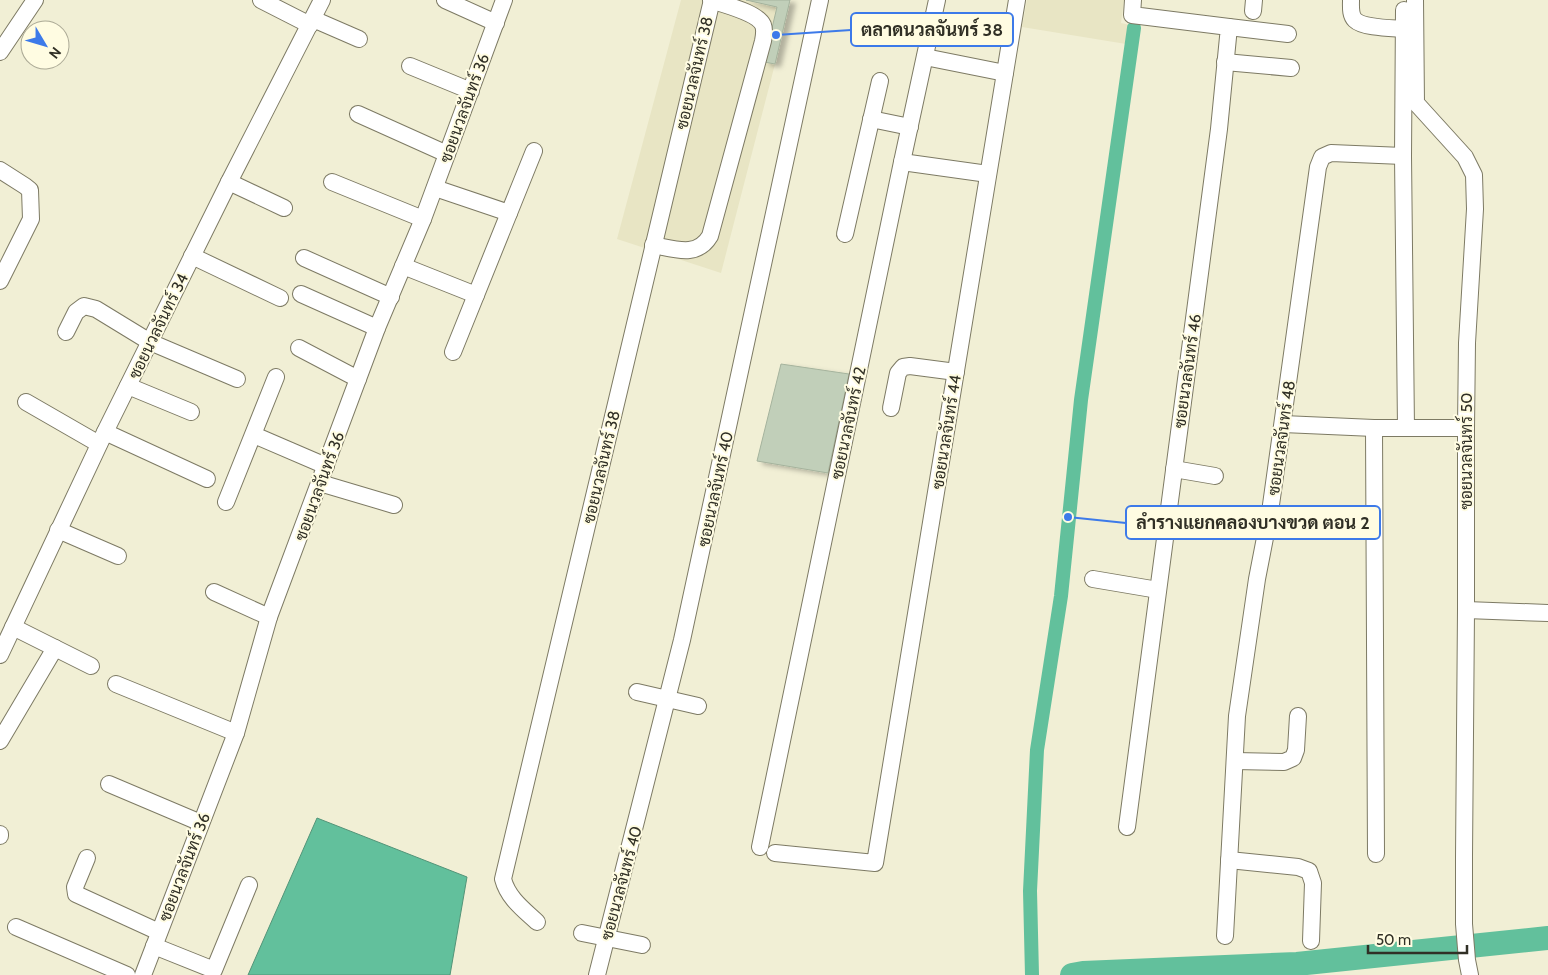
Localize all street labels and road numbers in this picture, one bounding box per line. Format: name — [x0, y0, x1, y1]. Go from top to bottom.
street label: ซอยนวลจันทร์ 38 — [669, 14, 717, 131]
street label: ซอยนวลจันทร์ 36 — [433, 50, 493, 165]
street label: ซอยนวลจันทร์ 34 — [122, 269, 192, 382]
street label: ซอยนวลจันทร์ 46 — [1167, 312, 1205, 430]
street label: ซอยนวลจันทร์ 42 — [824, 364, 870, 481]
street label: ซอยนวลจันทร์ 44 — [925, 373, 965, 491]
street label: ซอยนวลจันทร์ 48 — [1261, 379, 1299, 497]
street label: ซอยนวลจันทร์ 50 — [1454, 393, 1476, 509]
street label: ซอยนวลจันทร์ 38 — [576, 408, 624, 525]
street label: ซอยนวลจันทร์ 36 — [288, 428, 348, 543]
street label: ซอยนวลจันทร์ 40 — [691, 429, 737, 549]
street label: ซอยนวลจันทร์ 36 — [152, 809, 214, 924]
street label: ซอยนวลจันทร์ 40 — [594, 823, 646, 942]

